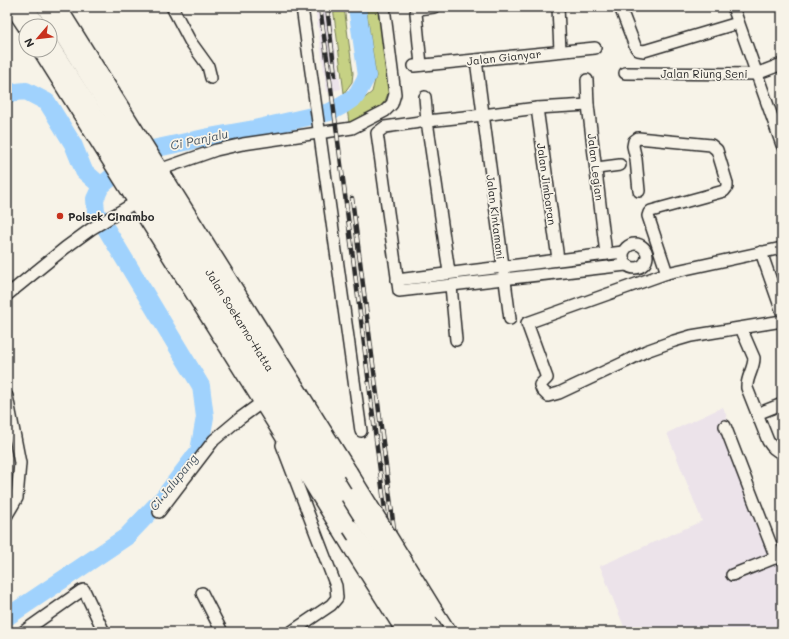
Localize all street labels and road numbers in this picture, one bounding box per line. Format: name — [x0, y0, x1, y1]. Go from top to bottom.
street label: Jalan Gianyar — [466, 46, 542, 68]
street label: Jalan Riung Seni — [660, 66, 748, 81]
street label: Jalan Legian — [584, 133, 608, 201]
street label: Jalan Jimbaran — [534, 142, 560, 226]
street label: Jalan Kintamani — [483, 174, 509, 260]
street label: Jalan Soekarno-Hatta — [202, 266, 278, 374]

